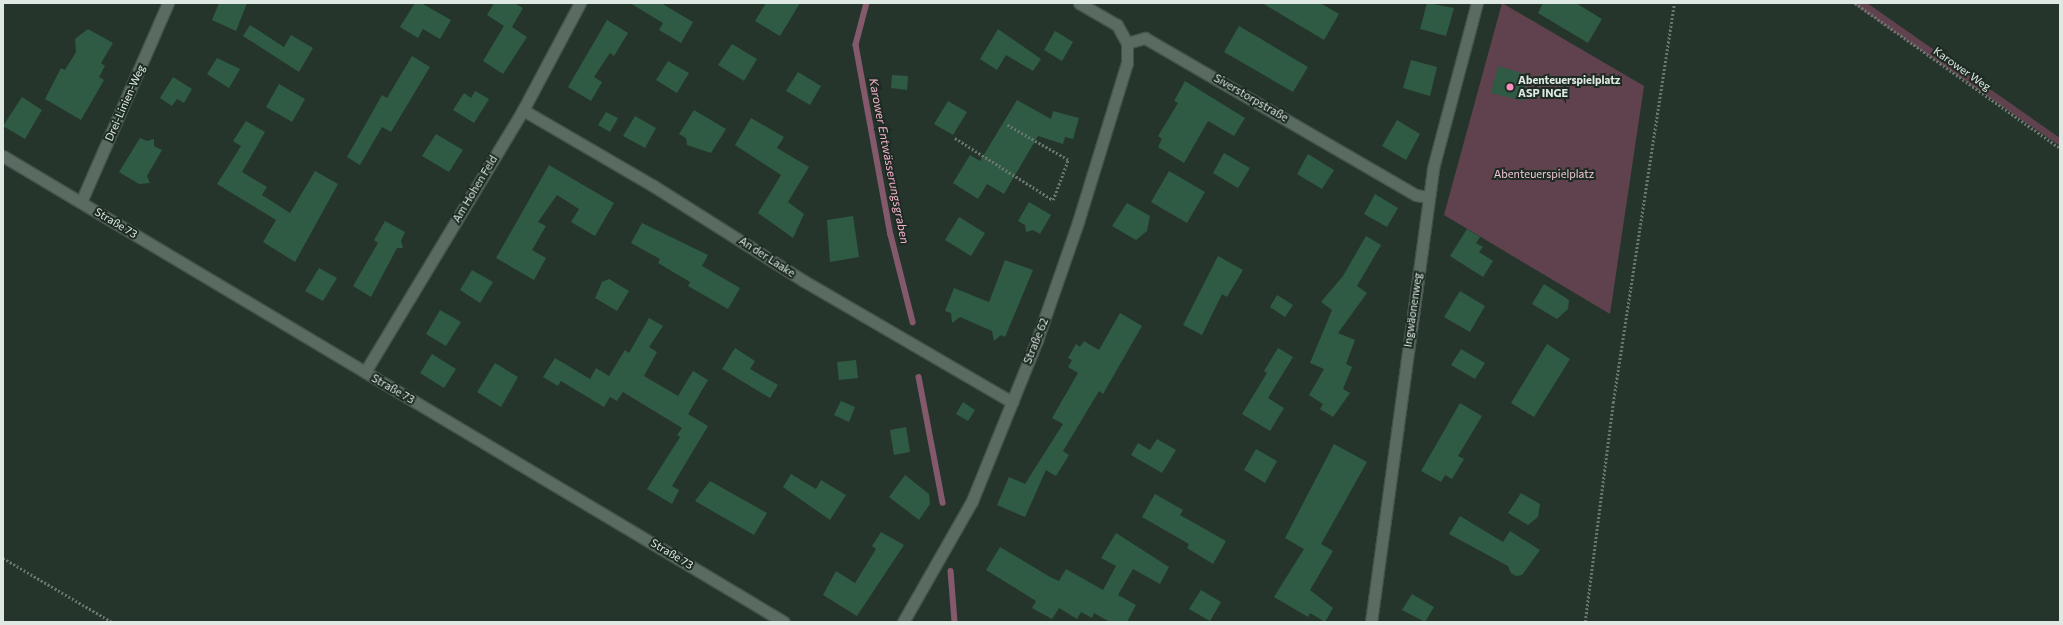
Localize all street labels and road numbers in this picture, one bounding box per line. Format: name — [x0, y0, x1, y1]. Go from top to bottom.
street label: Karower Weg — [1931, 44, 1993, 94]
street label: Drei-Linien-Weg — [102, 63, 148, 143]
street label: Siverstorpstraße — [1212, 71, 1290, 125]
street label: Am Hohen Feld — [450, 153, 500, 225]
street label: Straße 73 — [92, 205, 140, 241]
street label: An der Laake — [737, 234, 797, 280]
street label: Ingwäonenweg — [1401, 272, 1425, 348]
street label: Straße 62 — [1021, 316, 1051, 366]
street label: Straße 73 — [369, 371, 417, 407]
street label: Straße 73 — [648, 536, 696, 572]

